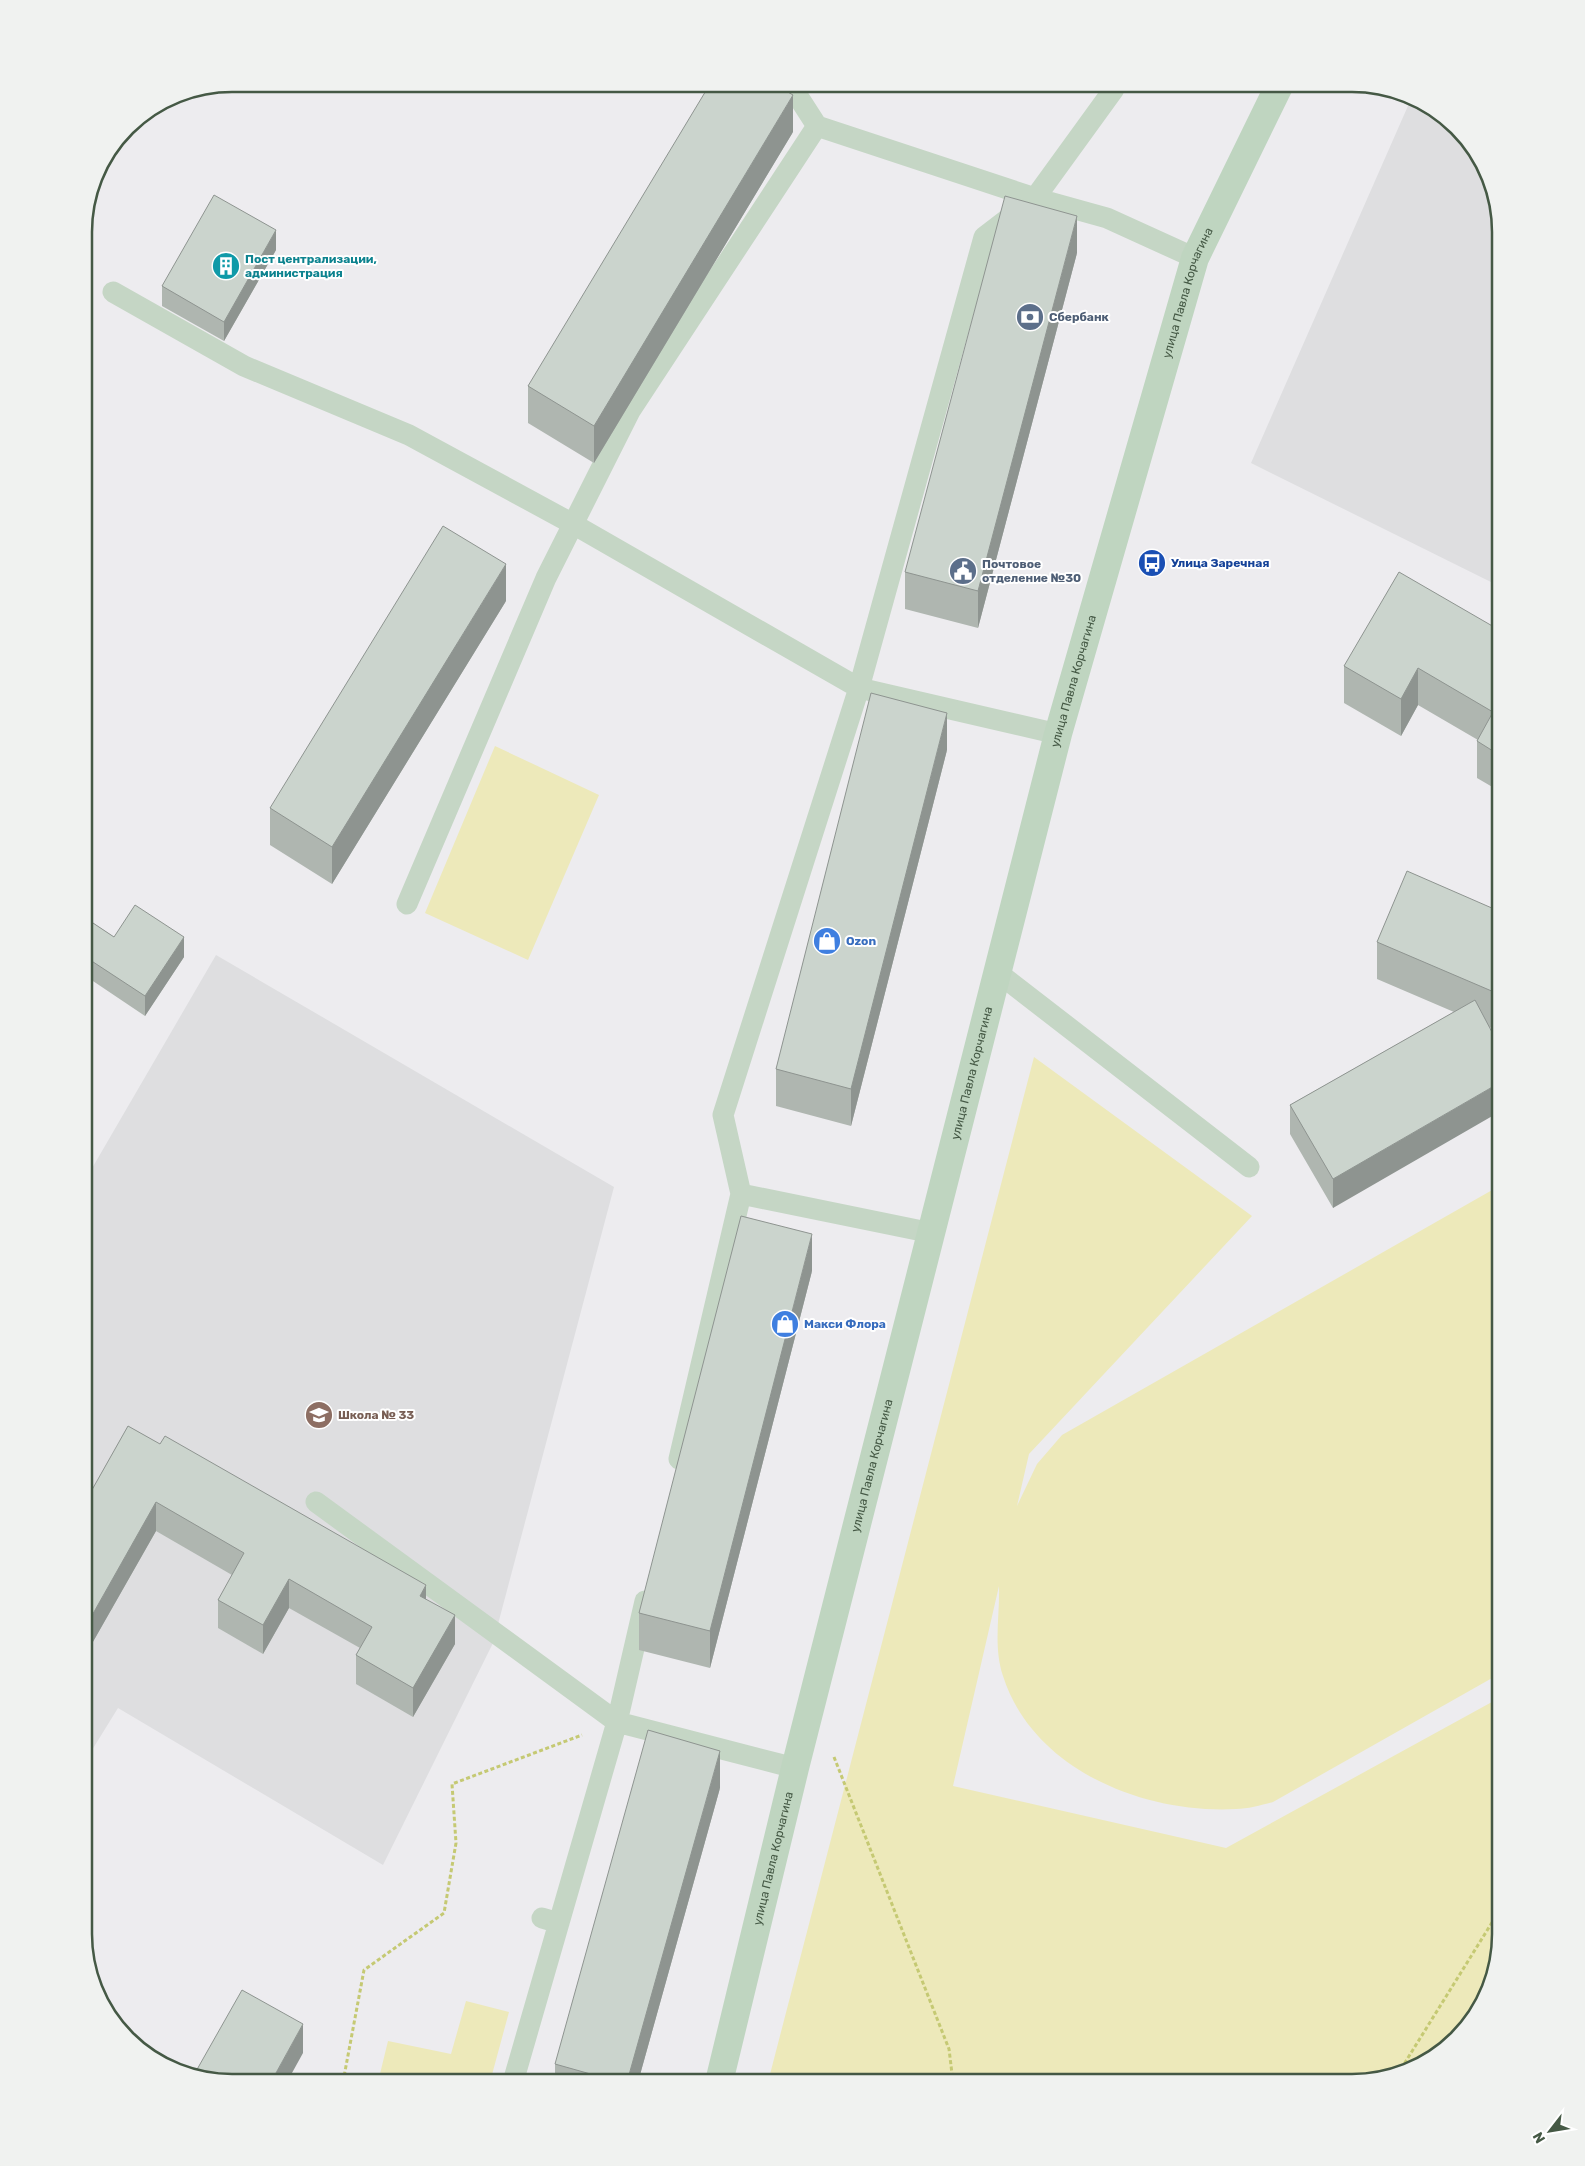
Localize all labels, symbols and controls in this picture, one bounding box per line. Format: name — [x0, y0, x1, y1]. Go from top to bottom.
street label: улица Павла Корчагина — [1160, 225, 1216, 360]
building icon: Пост централизации, администрация — [211, 251, 241, 281]
place label: Пост централизации, администрация — [245, 252, 377, 280]
bank icon: Сбербанк — [1015, 302, 1045, 332]
place label: Сбербанк — [1049, 310, 1110, 324]
bus stop icon: Улица Заречная — [1137, 548, 1167, 578]
public building icon: Почтовое отделение №30 — [948, 556, 978, 586]
place label: Улица Заречная — [1171, 556, 1270, 570]
place label: Почтовое отделение №30 — [982, 557, 1081, 585]
street label: улица Павла Корчагина — [1048, 613, 1099, 749]
shop icon: Ozon — [812, 926, 842, 956]
place label: Ozon — [846, 934, 876, 948]
street label: улица Павла Корчагина — [948, 1005, 995, 1141]
shop icon: Макси Флора — [770, 1309, 800, 1339]
place label: Макси Флора — [804, 1317, 886, 1331]
street label: улица Павла Корчагина — [848, 1398, 896, 1534]
school or university icon: Школа № 33 — [304, 1400, 334, 1430]
place label: Школа № 33 — [338, 1408, 414, 1422]
street label: улица Павла Корчагина — [750, 1790, 796, 1927]
north arrow — [1525, 2106, 1575, 2156]
text: N — [1529, 2129, 1549, 2146]

